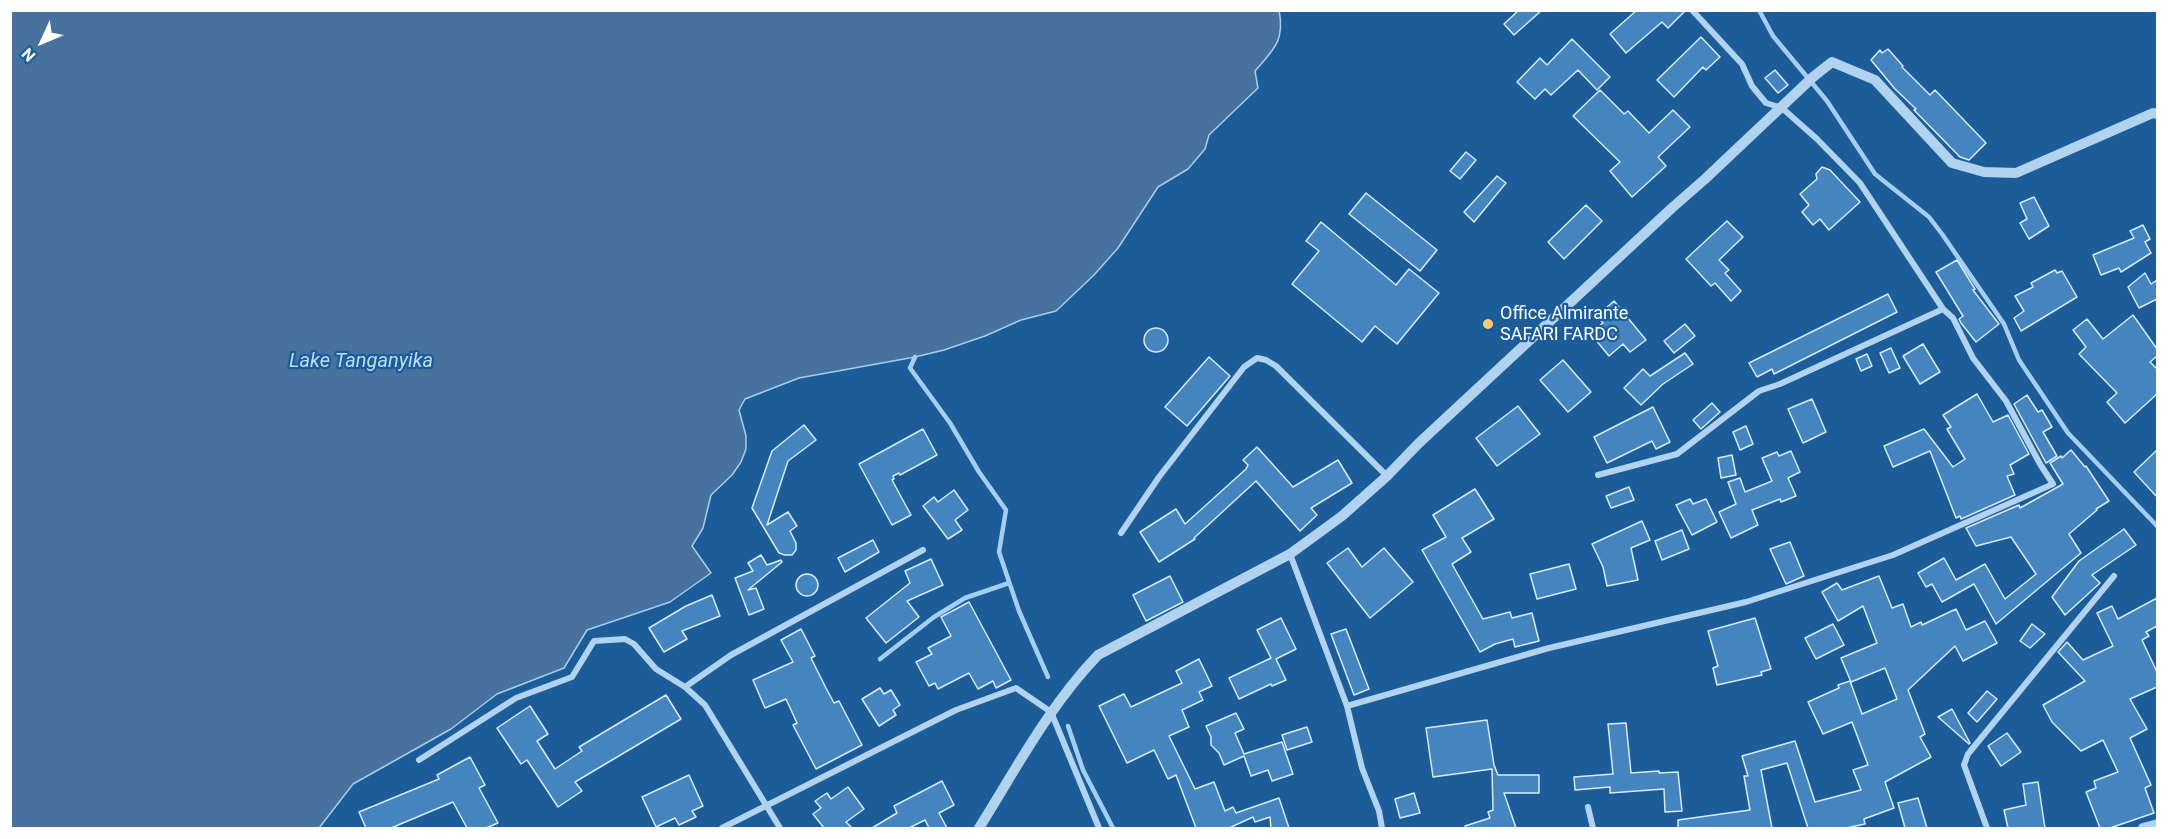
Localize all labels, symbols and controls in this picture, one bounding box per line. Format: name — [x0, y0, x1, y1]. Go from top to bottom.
north arrow — [12, 12, 72, 72]
text: N — [18, 44, 39, 66]
place label: Office Almirante SAFARI FARDC — [1500, 303, 1628, 346]
marker: Office Almirante SAFARI FARDC — [1481, 317, 1495, 331]
water label: Lake Tanganyika — [289, 350, 433, 374]

